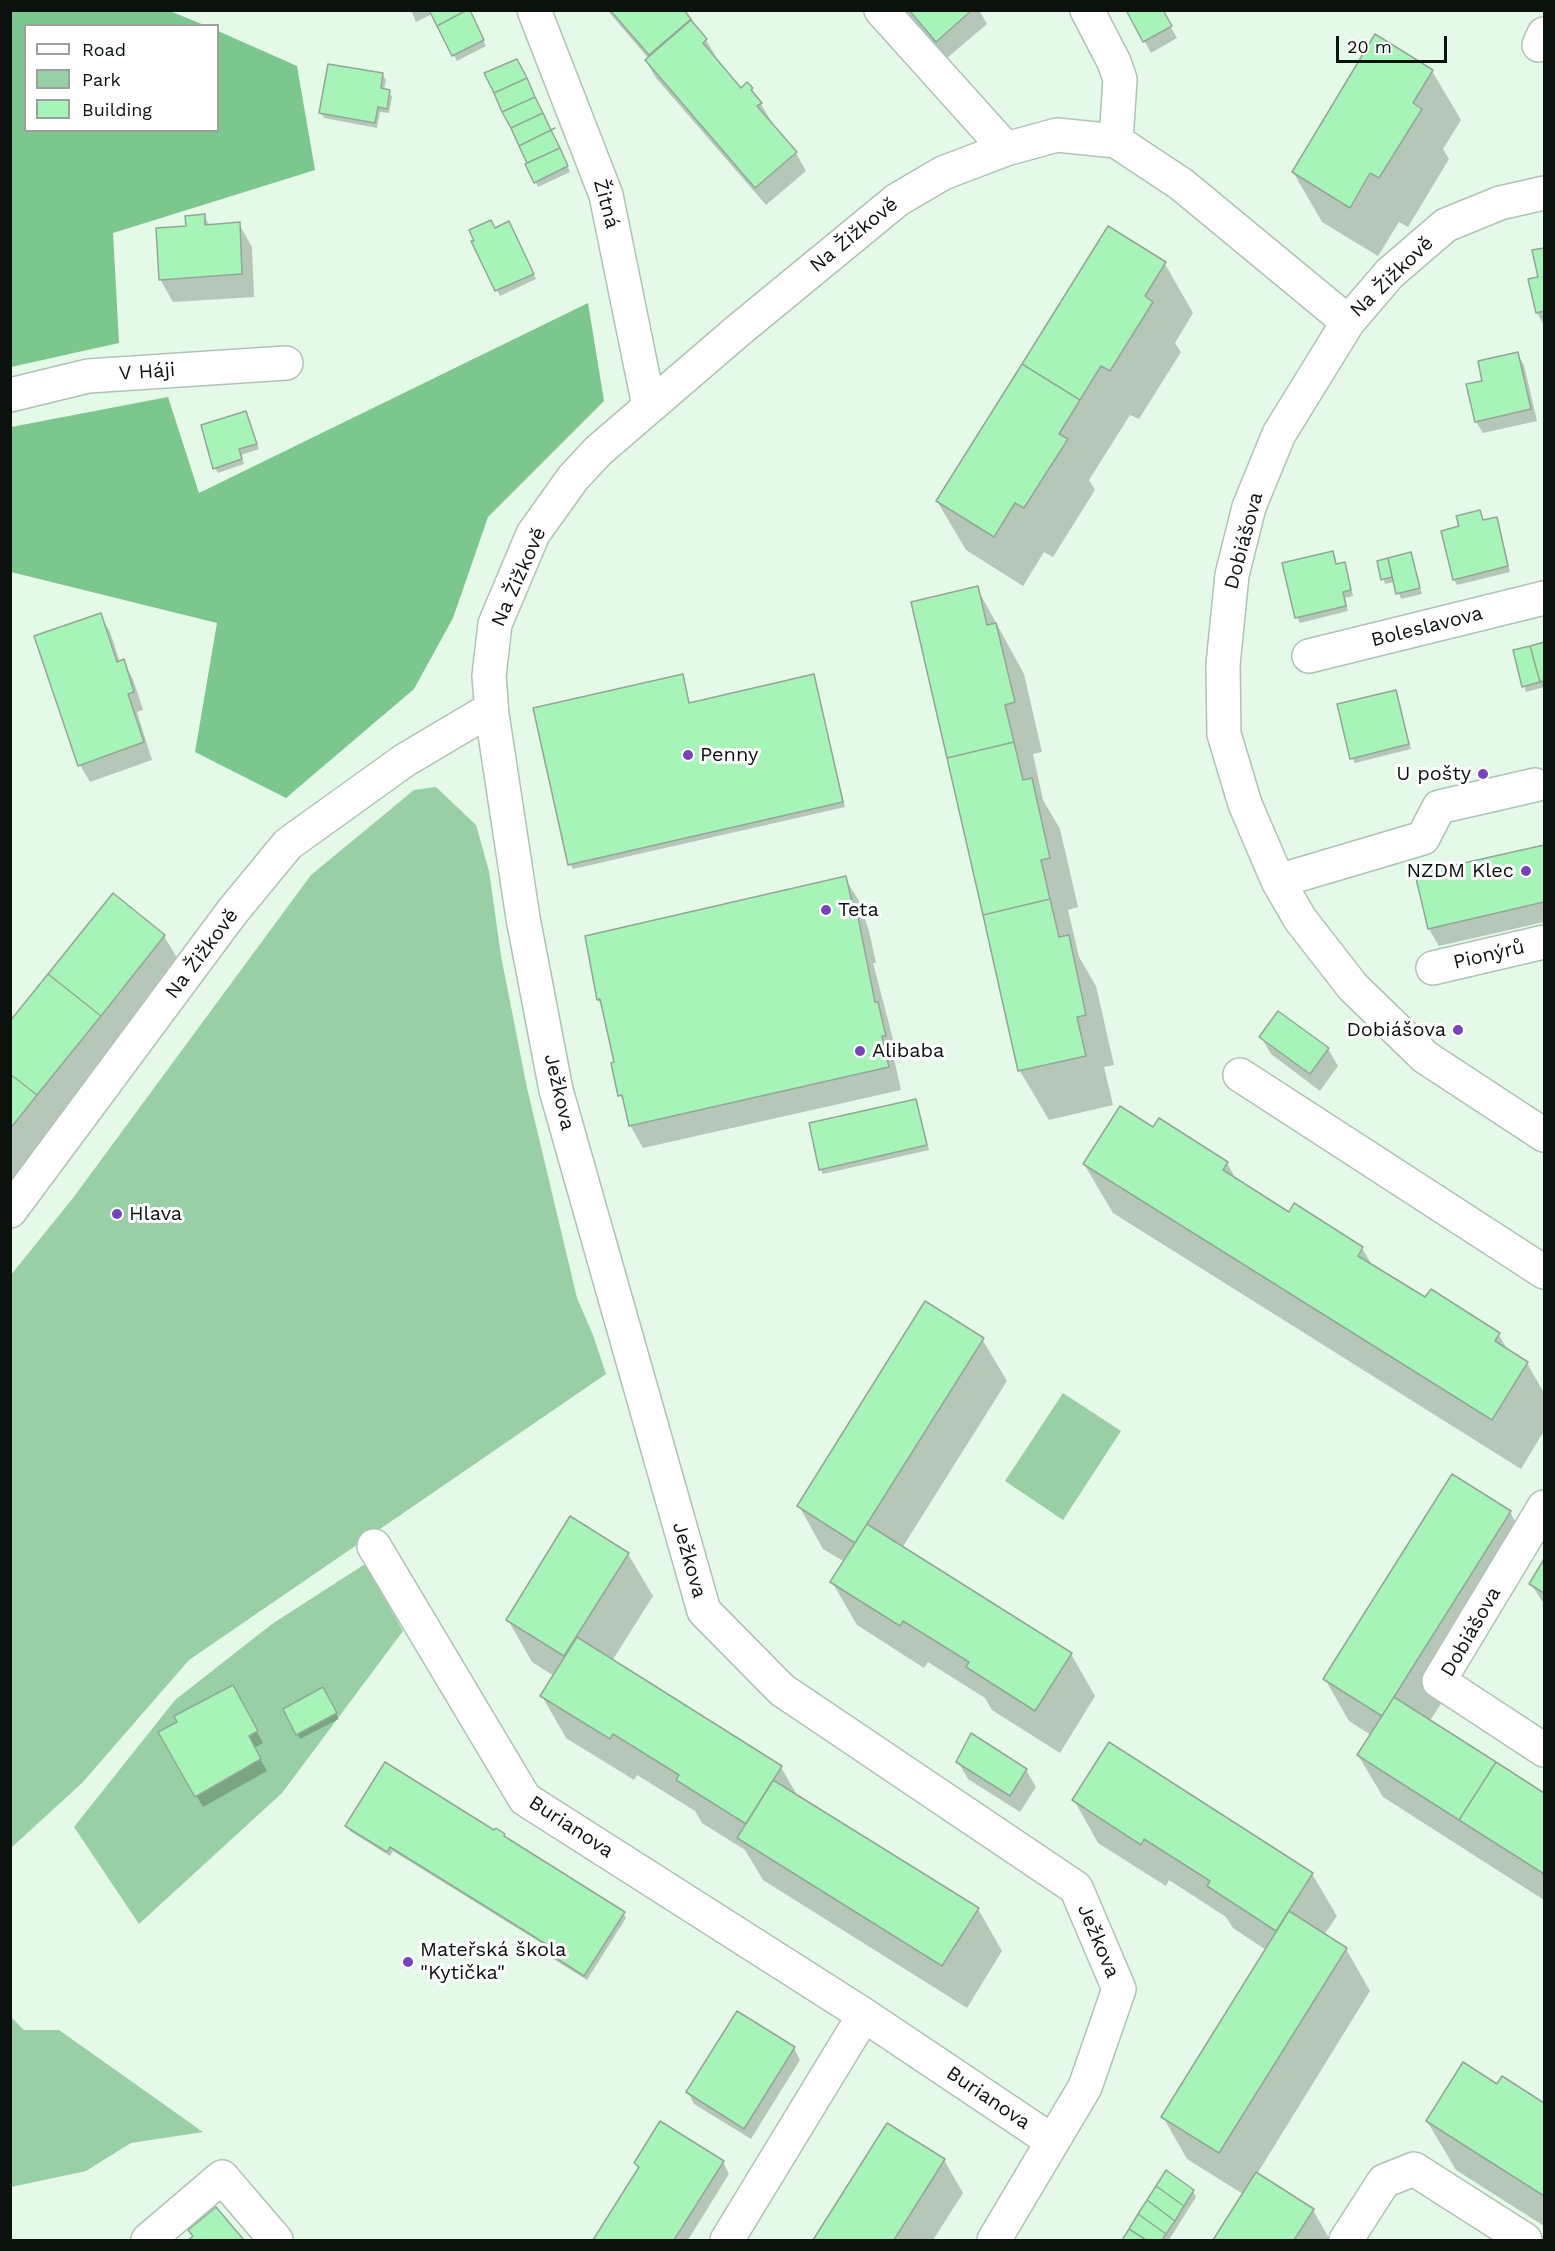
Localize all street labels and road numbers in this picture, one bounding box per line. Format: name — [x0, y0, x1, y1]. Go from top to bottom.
street label: Žitná — [588, 177, 624, 231]
street label: Na Žižkově — [805, 192, 903, 278]
street label: Na Žižkově — [1345, 231, 1439, 323]
street label: V Háji — [118, 358, 176, 386]
street label: Dobiášova — [1220, 490, 1268, 592]
street label: Na Žižkově — [486, 524, 552, 630]
street label: Boleslavova — [1369, 602, 1485, 652]
street label: Na Žižkově — [160, 904, 244, 1004]
street label: Pionýrů — [1451, 935, 1527, 975]
street label: Ježkova — [539, 1051, 579, 1133]
street label: Ježkova — [667, 1519, 711, 1601]
street label: Dobiášova — [1436, 1583, 1506, 1681]
street label: Burianova — [524, 1791, 618, 1863]
street label: Ježkova — [1072, 1900, 1124, 1982]
street label: Burianova — [941, 2061, 1035, 2135]

